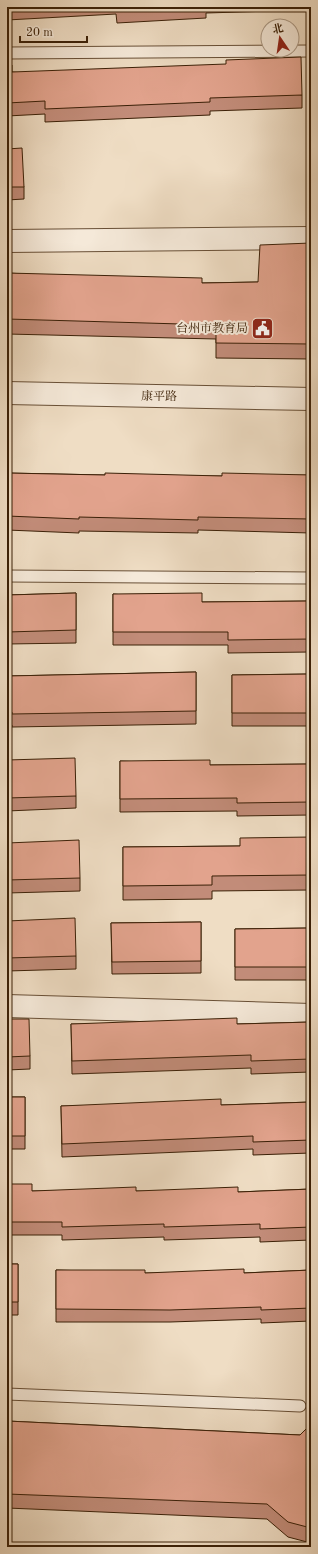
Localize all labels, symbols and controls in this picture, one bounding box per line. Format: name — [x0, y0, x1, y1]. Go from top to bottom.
scale bar — [20, 18, 87, 44]
north arrow — [260, 18, 300, 58]
text: 北 — [271, 22, 285, 36]
text: 20 m — [26, 27, 53, 39]
public building icon: 台州市教育局 — [250, 315, 276, 341]
place label: 台州市教育局 — [176, 321, 248, 335]
street label: 康平路 — [141, 389, 177, 403]

